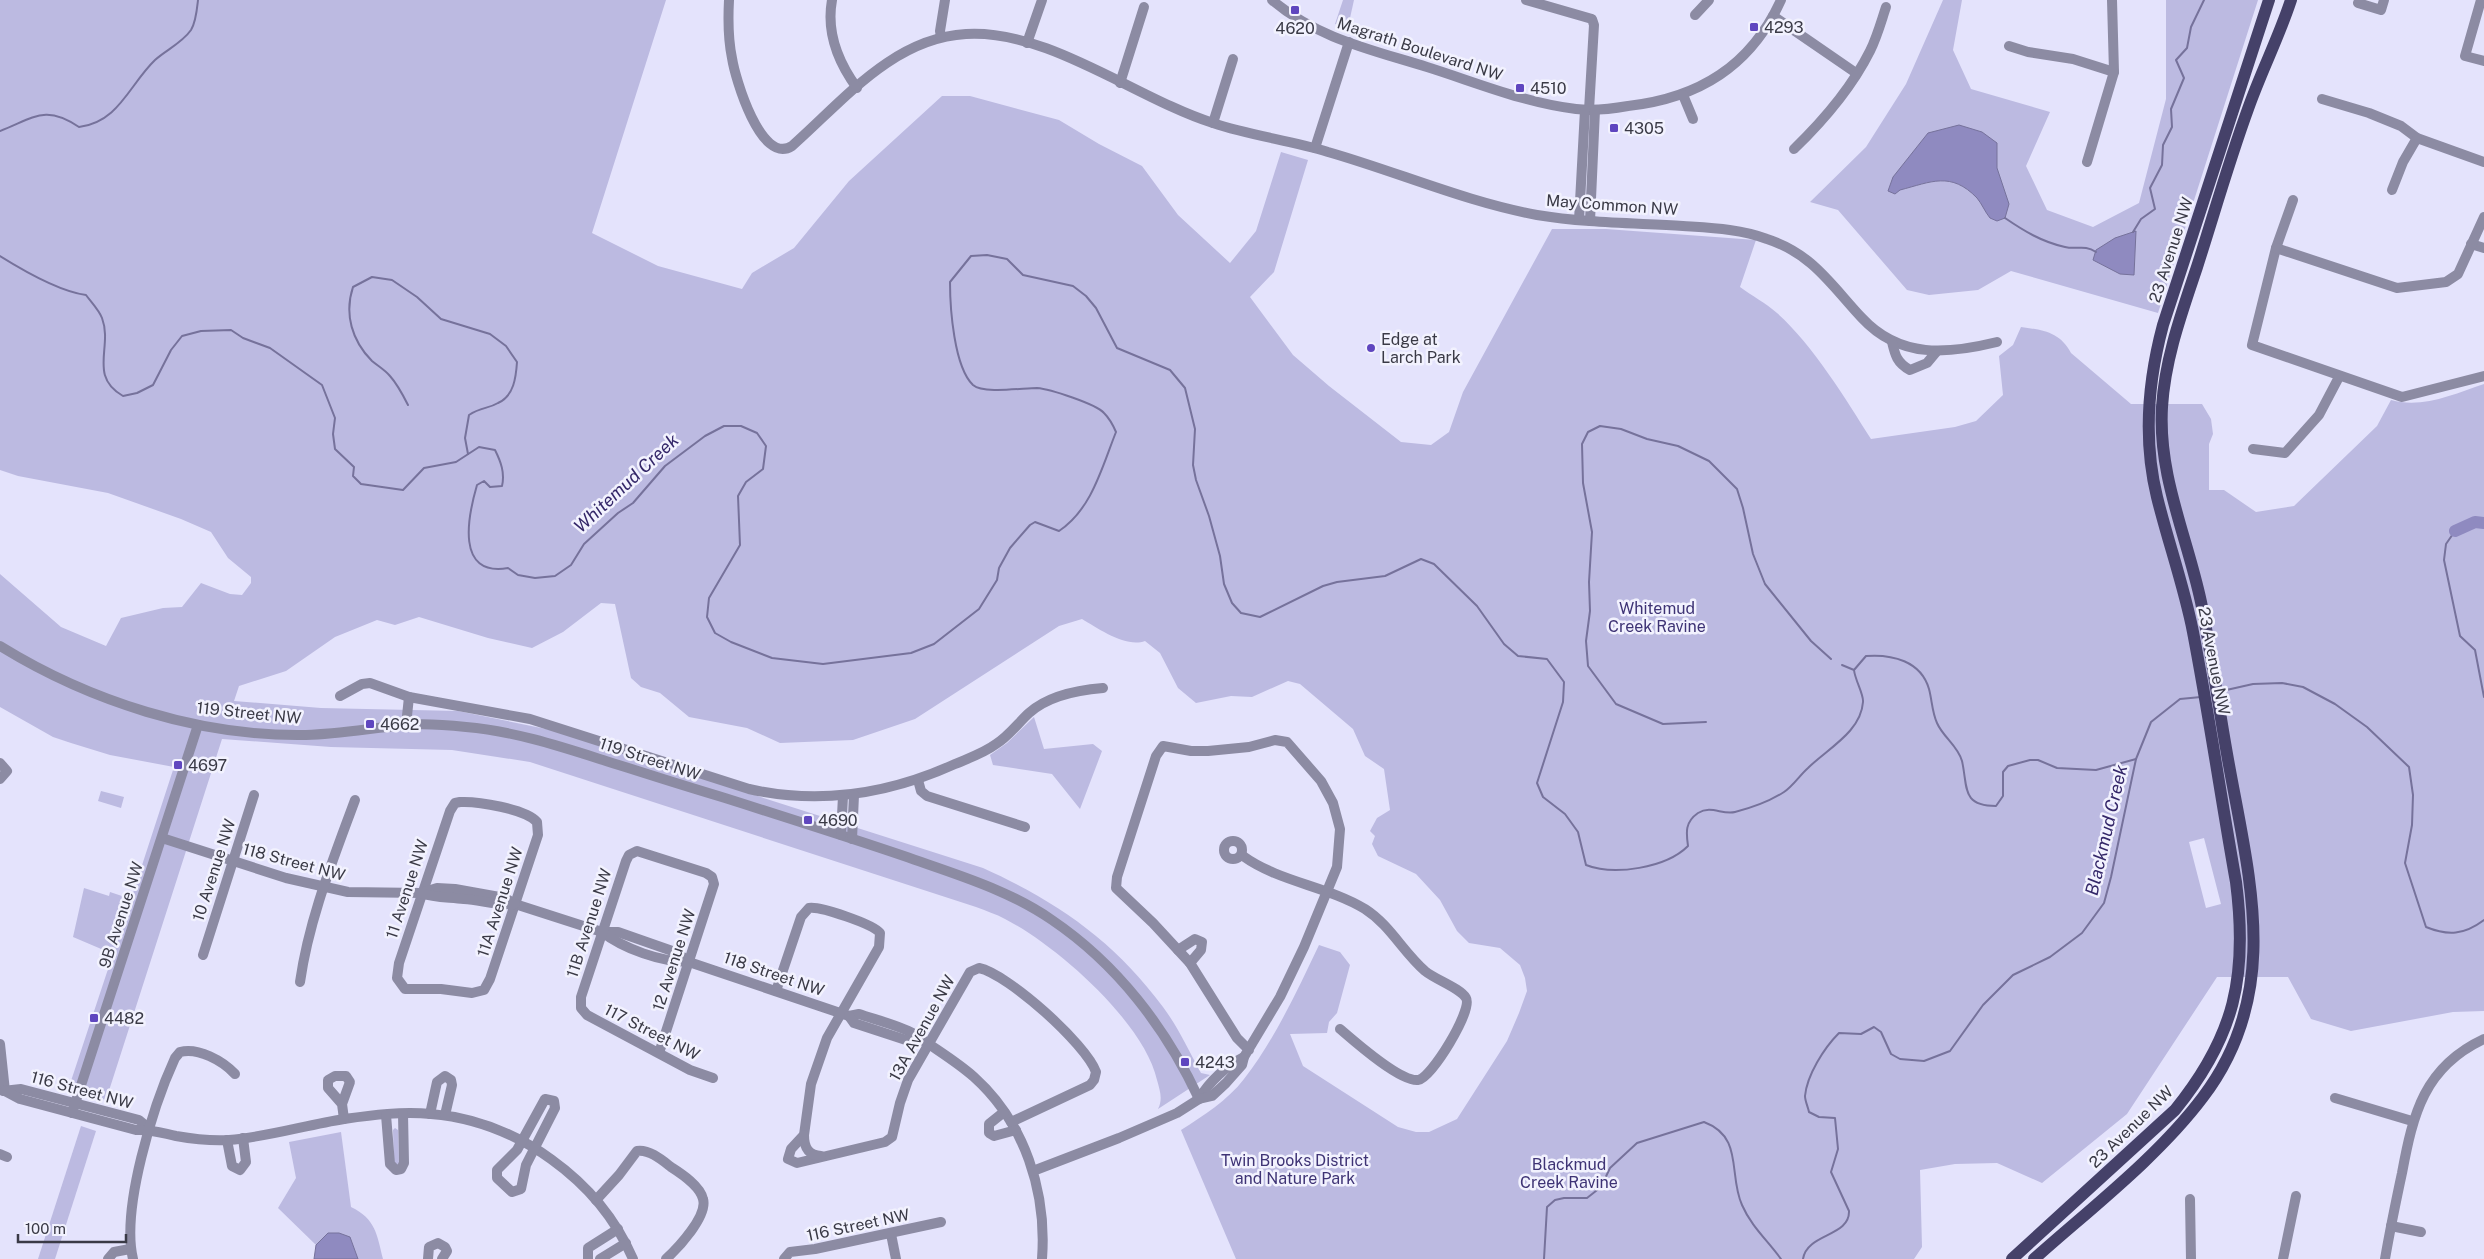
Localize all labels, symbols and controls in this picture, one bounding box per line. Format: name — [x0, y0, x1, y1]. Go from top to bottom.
marker: 4620 — [1289, 4, 1301, 16]
street label: Magrath Boulevard NW — [1335, 13, 1505, 85]
place label: 4293 — [1764, 18, 1804, 37]
place label: 4620 — [1275, 19, 1315, 38]
marker: 4293 — [1748, 21, 1760, 33]
place label: 4510 — [1530, 79, 1567, 98]
marker: 4510 — [1514, 82, 1526, 94]
place label: 4305 — [1624, 119, 1664, 138]
marker: 4305 — [1608, 122, 1620, 134]
street label: May Common NW — [1545, 191, 1679, 219]
street label: 23 Avenue NW — [2145, 195, 2197, 305]
place label: Edge at Larch Park — [1381, 330, 1461, 367]
marker: Edge at Larch Park — [1365, 342, 1377, 354]
water label: Whitemud Creek — [569, 429, 683, 537]
park label: Whitemud Creek Ravine — [1608, 599, 1706, 636]
street label: 23 Avenue NW — [2194, 605, 2234, 717]
street label: 119 Street NW — [196, 698, 302, 728]
place label: 4662 — [380, 715, 419, 734]
marker: 4662 — [364, 718, 376, 730]
street label: 119 Street NW — [597, 734, 703, 784]
place label: 4697 — [188, 756, 227, 775]
marker: 4697 — [172, 759, 184, 771]
water label: Blackmud Creek — [2081, 762, 2131, 897]
place label: 4690 — [818, 811, 858, 830]
marker: 4690 — [802, 814, 814, 826]
street label: 10 Avenue NW — [189, 817, 239, 923]
street label: 11 Avenue NW — [382, 837, 432, 941]
street label: 118 Street NW — [241, 839, 347, 885]
street label: 11A Avenue NW — [473, 845, 527, 959]
street label: 9B Avenue NW — [95, 859, 147, 971]
street label: 11B Avenue NW — [562, 866, 616, 980]
street label: 12 Avenue NW — [649, 907, 699, 1013]
street label: 118 Street NW — [721, 948, 827, 1000]
street label: 13A Avenue NW — [885, 972, 959, 1084]
street label: 117 Street NW — [601, 1000, 703, 1064]
place label: 4482 — [104, 1009, 144, 1028]
marker: 4482 — [88, 1012, 100, 1024]
place label: 4243 — [1195, 1053, 1235, 1072]
marker: 4243 — [1179, 1056, 1191, 1068]
street label: 116 Street NW — [29, 1067, 135, 1113]
street label: 23 Avenue NW — [2085, 1082, 2177, 1172]
park label: Twin Brooks District and Nature Park — [1221, 1151, 1369, 1188]
park label: Blackmud Creek Ravine — [1520, 1155, 1618, 1192]
street label: 116 Street NW — [805, 1205, 911, 1245]
scale bar — [18, 1212, 125, 1244]
text: 100 m — [25, 1220, 66, 1237]

